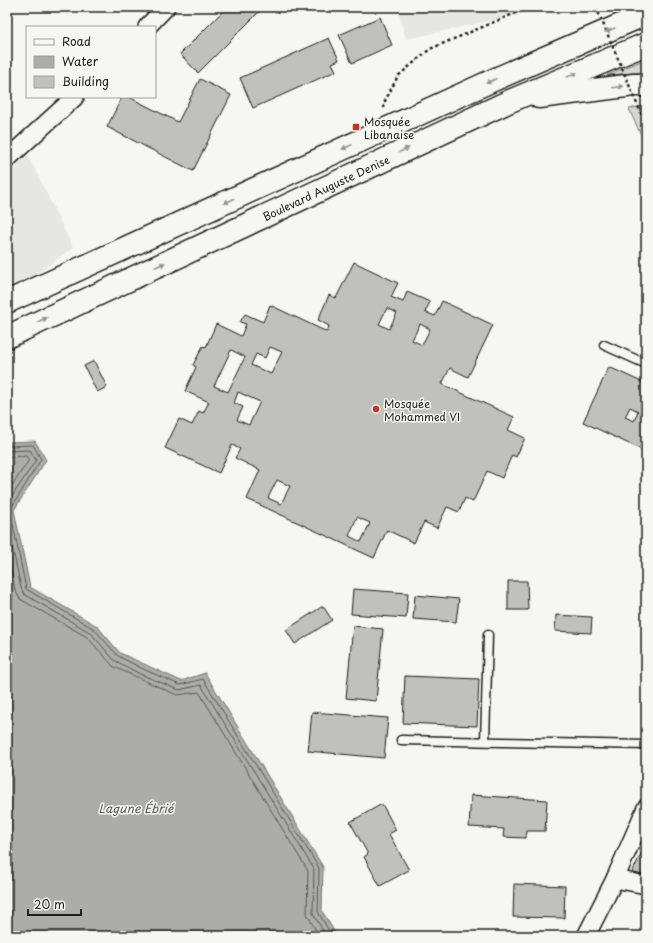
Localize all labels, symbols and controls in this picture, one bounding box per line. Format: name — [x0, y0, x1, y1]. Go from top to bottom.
legend — [26, 26, 156, 98]
one-way arrow — [604, 27, 616, 33]
text: Road — [62, 32, 91, 50]
text: Water — [62, 52, 99, 70]
text: Building — [62, 72, 109, 90]
one-way arrow — [566, 72, 577, 78]
one-way arrow — [485, 78, 496, 84]
one-way arrow — [612, 84, 624, 90]
place label: Mosquée Libanaise — [364, 113, 414, 143]
marker: Mosquée Libanaise — [351, 122, 361, 132]
one-way arrow — [341, 144, 353, 150]
one-way arrow — [399, 147, 410, 153]
street label: Boulevard Auguste Denise — [259, 150, 392, 225]
one-way arrow — [223, 198, 235, 204]
one-way arrow — [154, 262, 166, 268]
one-way arrow — [37, 317, 48, 323]
place label: Mosquée Mohammed VI — [384, 395, 460, 425]
marker: Mosquée Mohammed VI — [371, 404, 381, 414]
water label: Lagune Ébrié — [99, 799, 175, 817]
scale bar — [28, 891, 81, 917]
text: 20 m — [34, 895, 65, 913]

